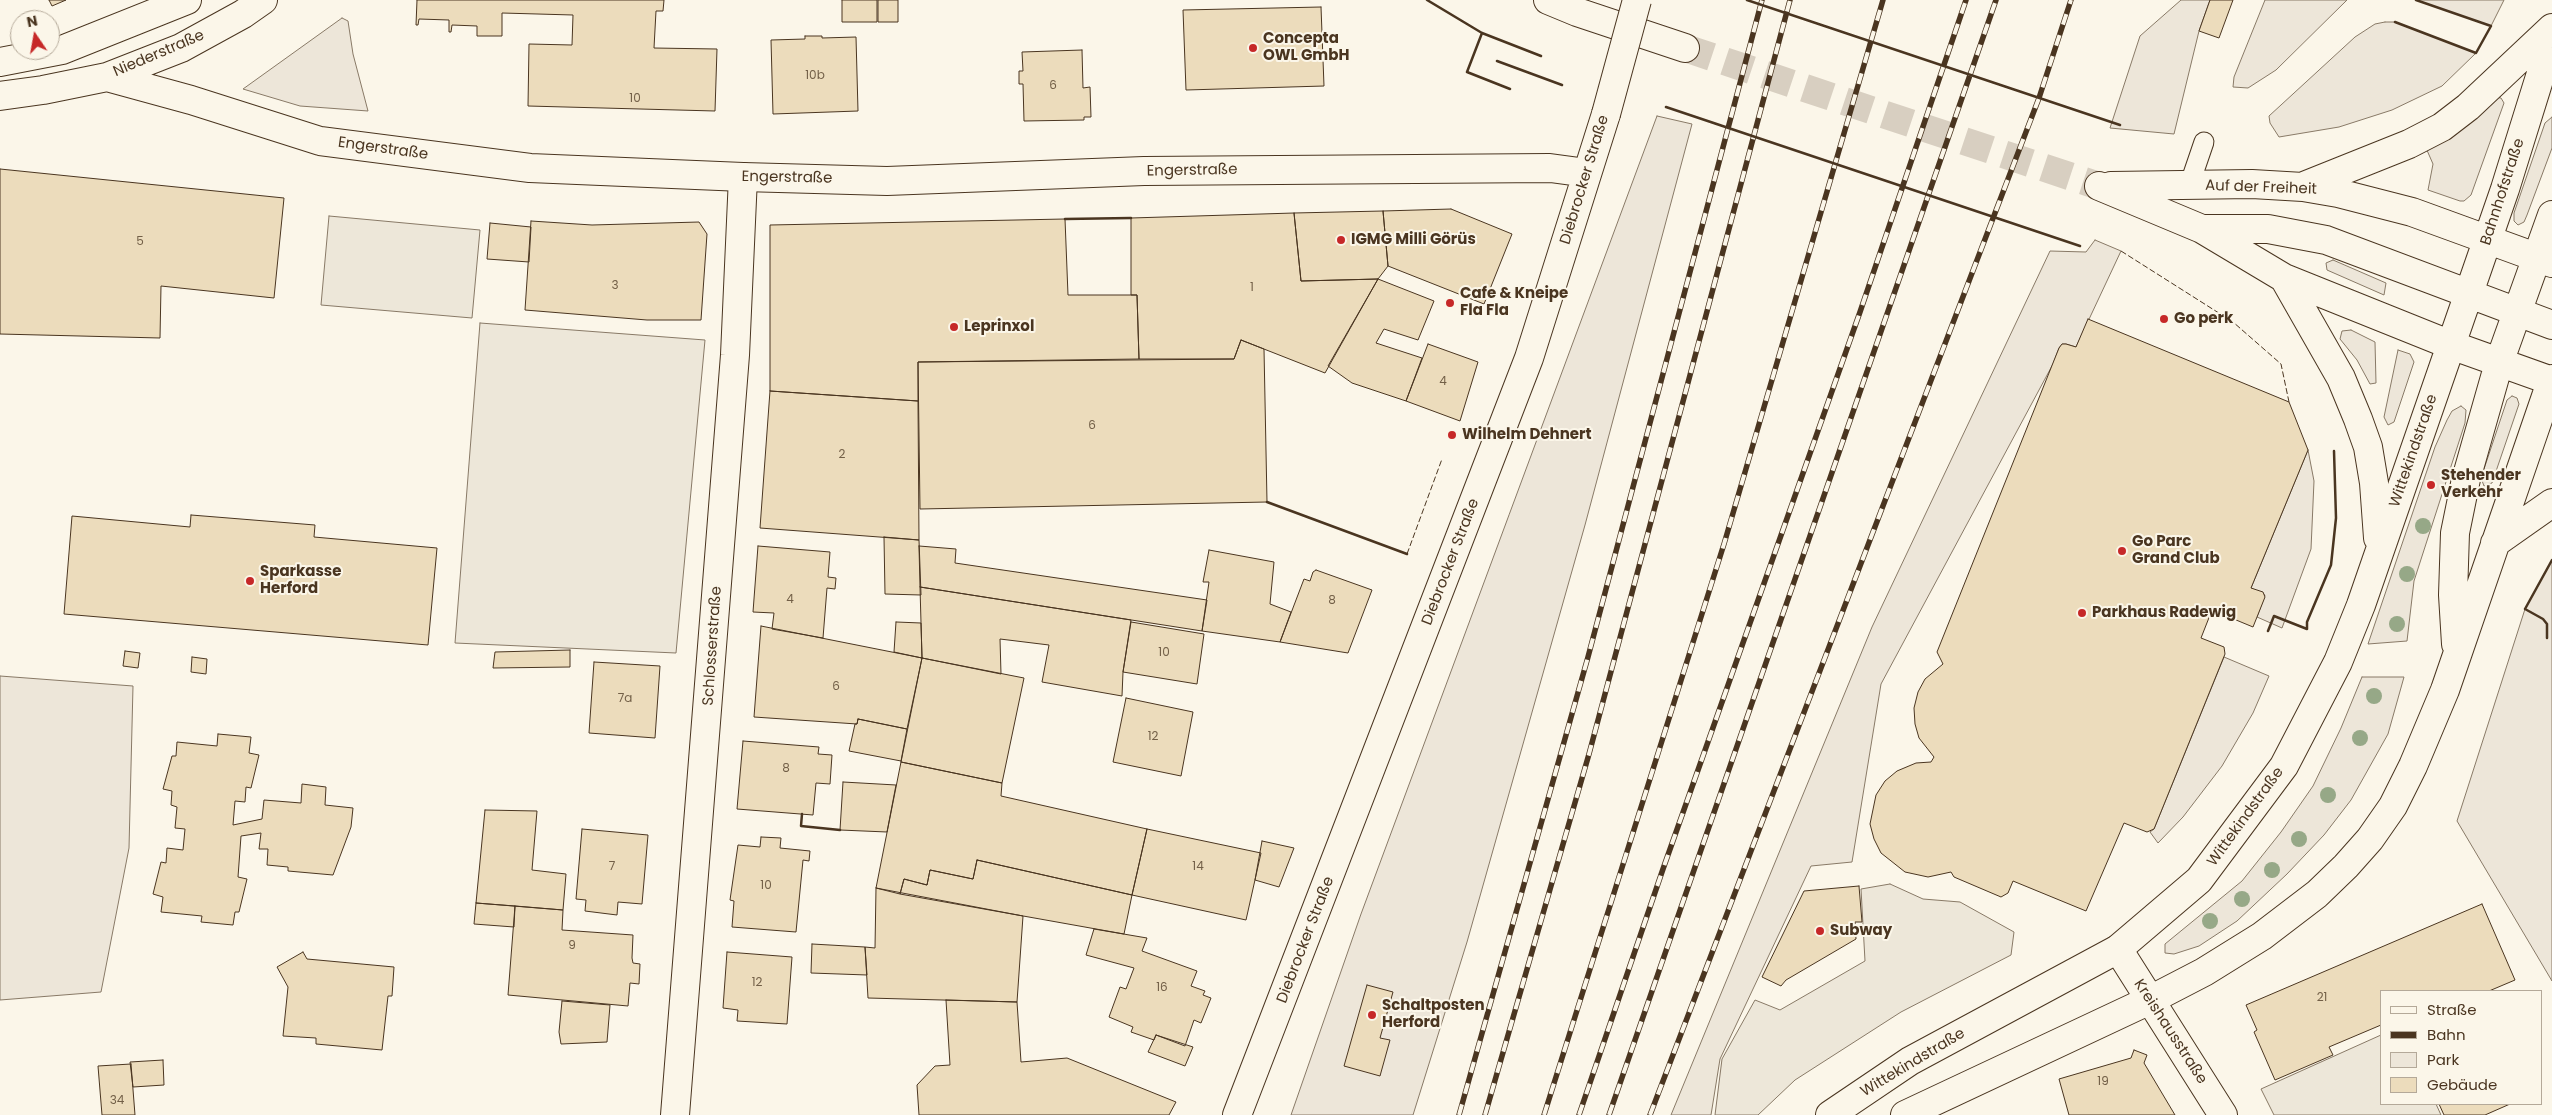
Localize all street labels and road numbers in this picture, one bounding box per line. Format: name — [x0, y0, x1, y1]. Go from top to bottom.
street label: Niederstraße — [111, 27, 207, 81]
street label: Diebrocker Straße — [1557, 113, 1613, 247]
street label: Engerstraße — [337, 134, 429, 164]
street label: Bahnhofstraße — [2477, 136, 2529, 248]
street label: Engerstraße — [1146, 161, 1238, 181]
street label: Engerstraße — [741, 168, 833, 188]
street label: Auf der Freiheit — [2205, 177, 2317, 199]
street label: Wittekindstraße — [2386, 392, 2442, 510]
street label: Diebrocker Straße — [1419, 496, 1483, 628]
street label: Schlosserstraße — [700, 586, 726, 706]
street label: Wittekindstraße — [2204, 764, 2288, 870]
street label: Diebrocker Straße — [1274, 874, 1338, 1006]
street label: Kreishausstraße — [2129, 976, 2211, 1088]
street label: Wittekindstraße — [1858, 1025, 1968, 1101]

